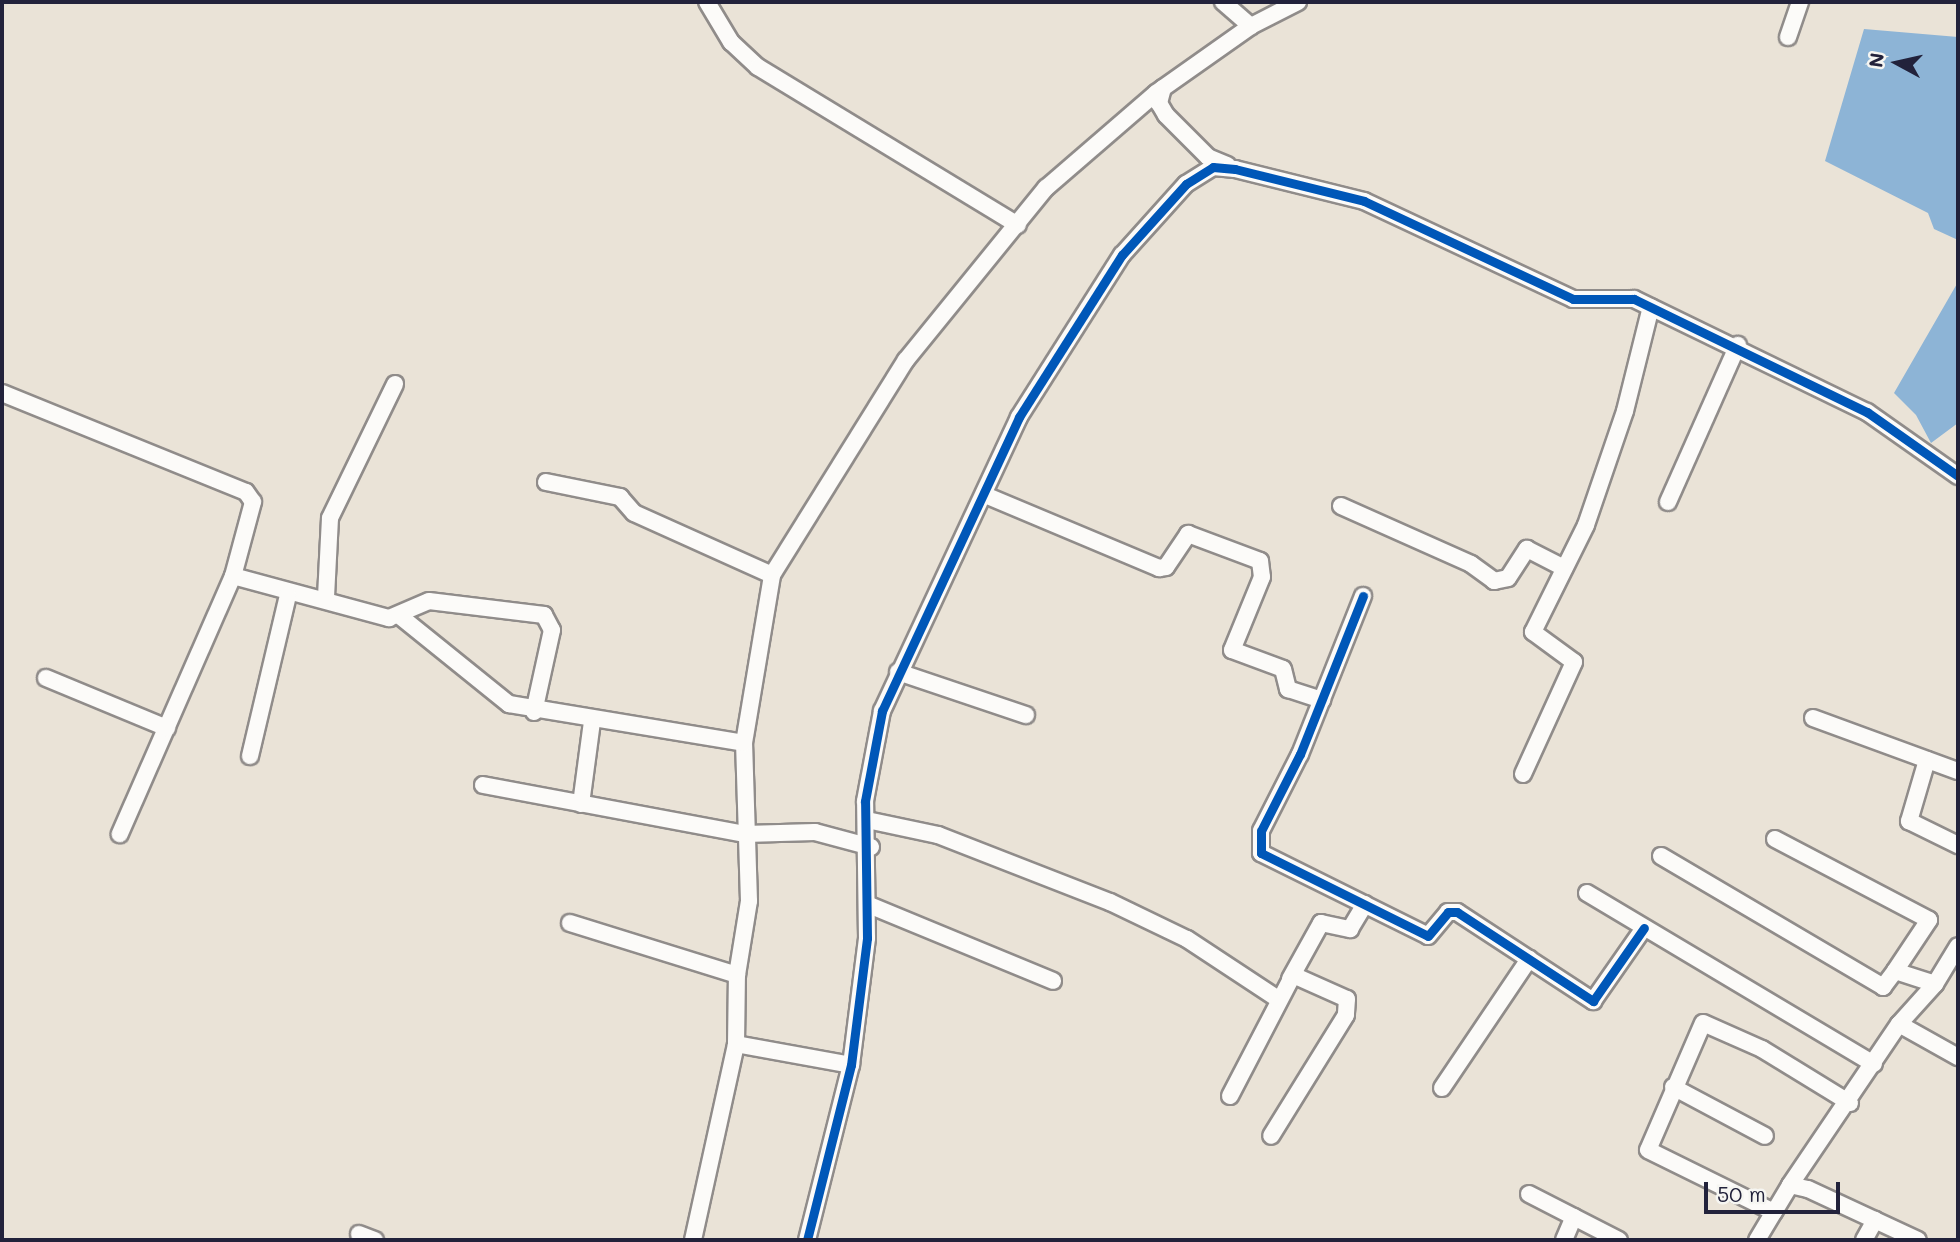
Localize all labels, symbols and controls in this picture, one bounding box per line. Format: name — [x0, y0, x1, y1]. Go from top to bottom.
north arrow — [1862, 28, 1932, 98]
text: N — [1862, 51, 1889, 69]
scale bar — [1708, 1168, 1844, 1212]
text: 50 m — [1717, 1180, 1766, 1207]

